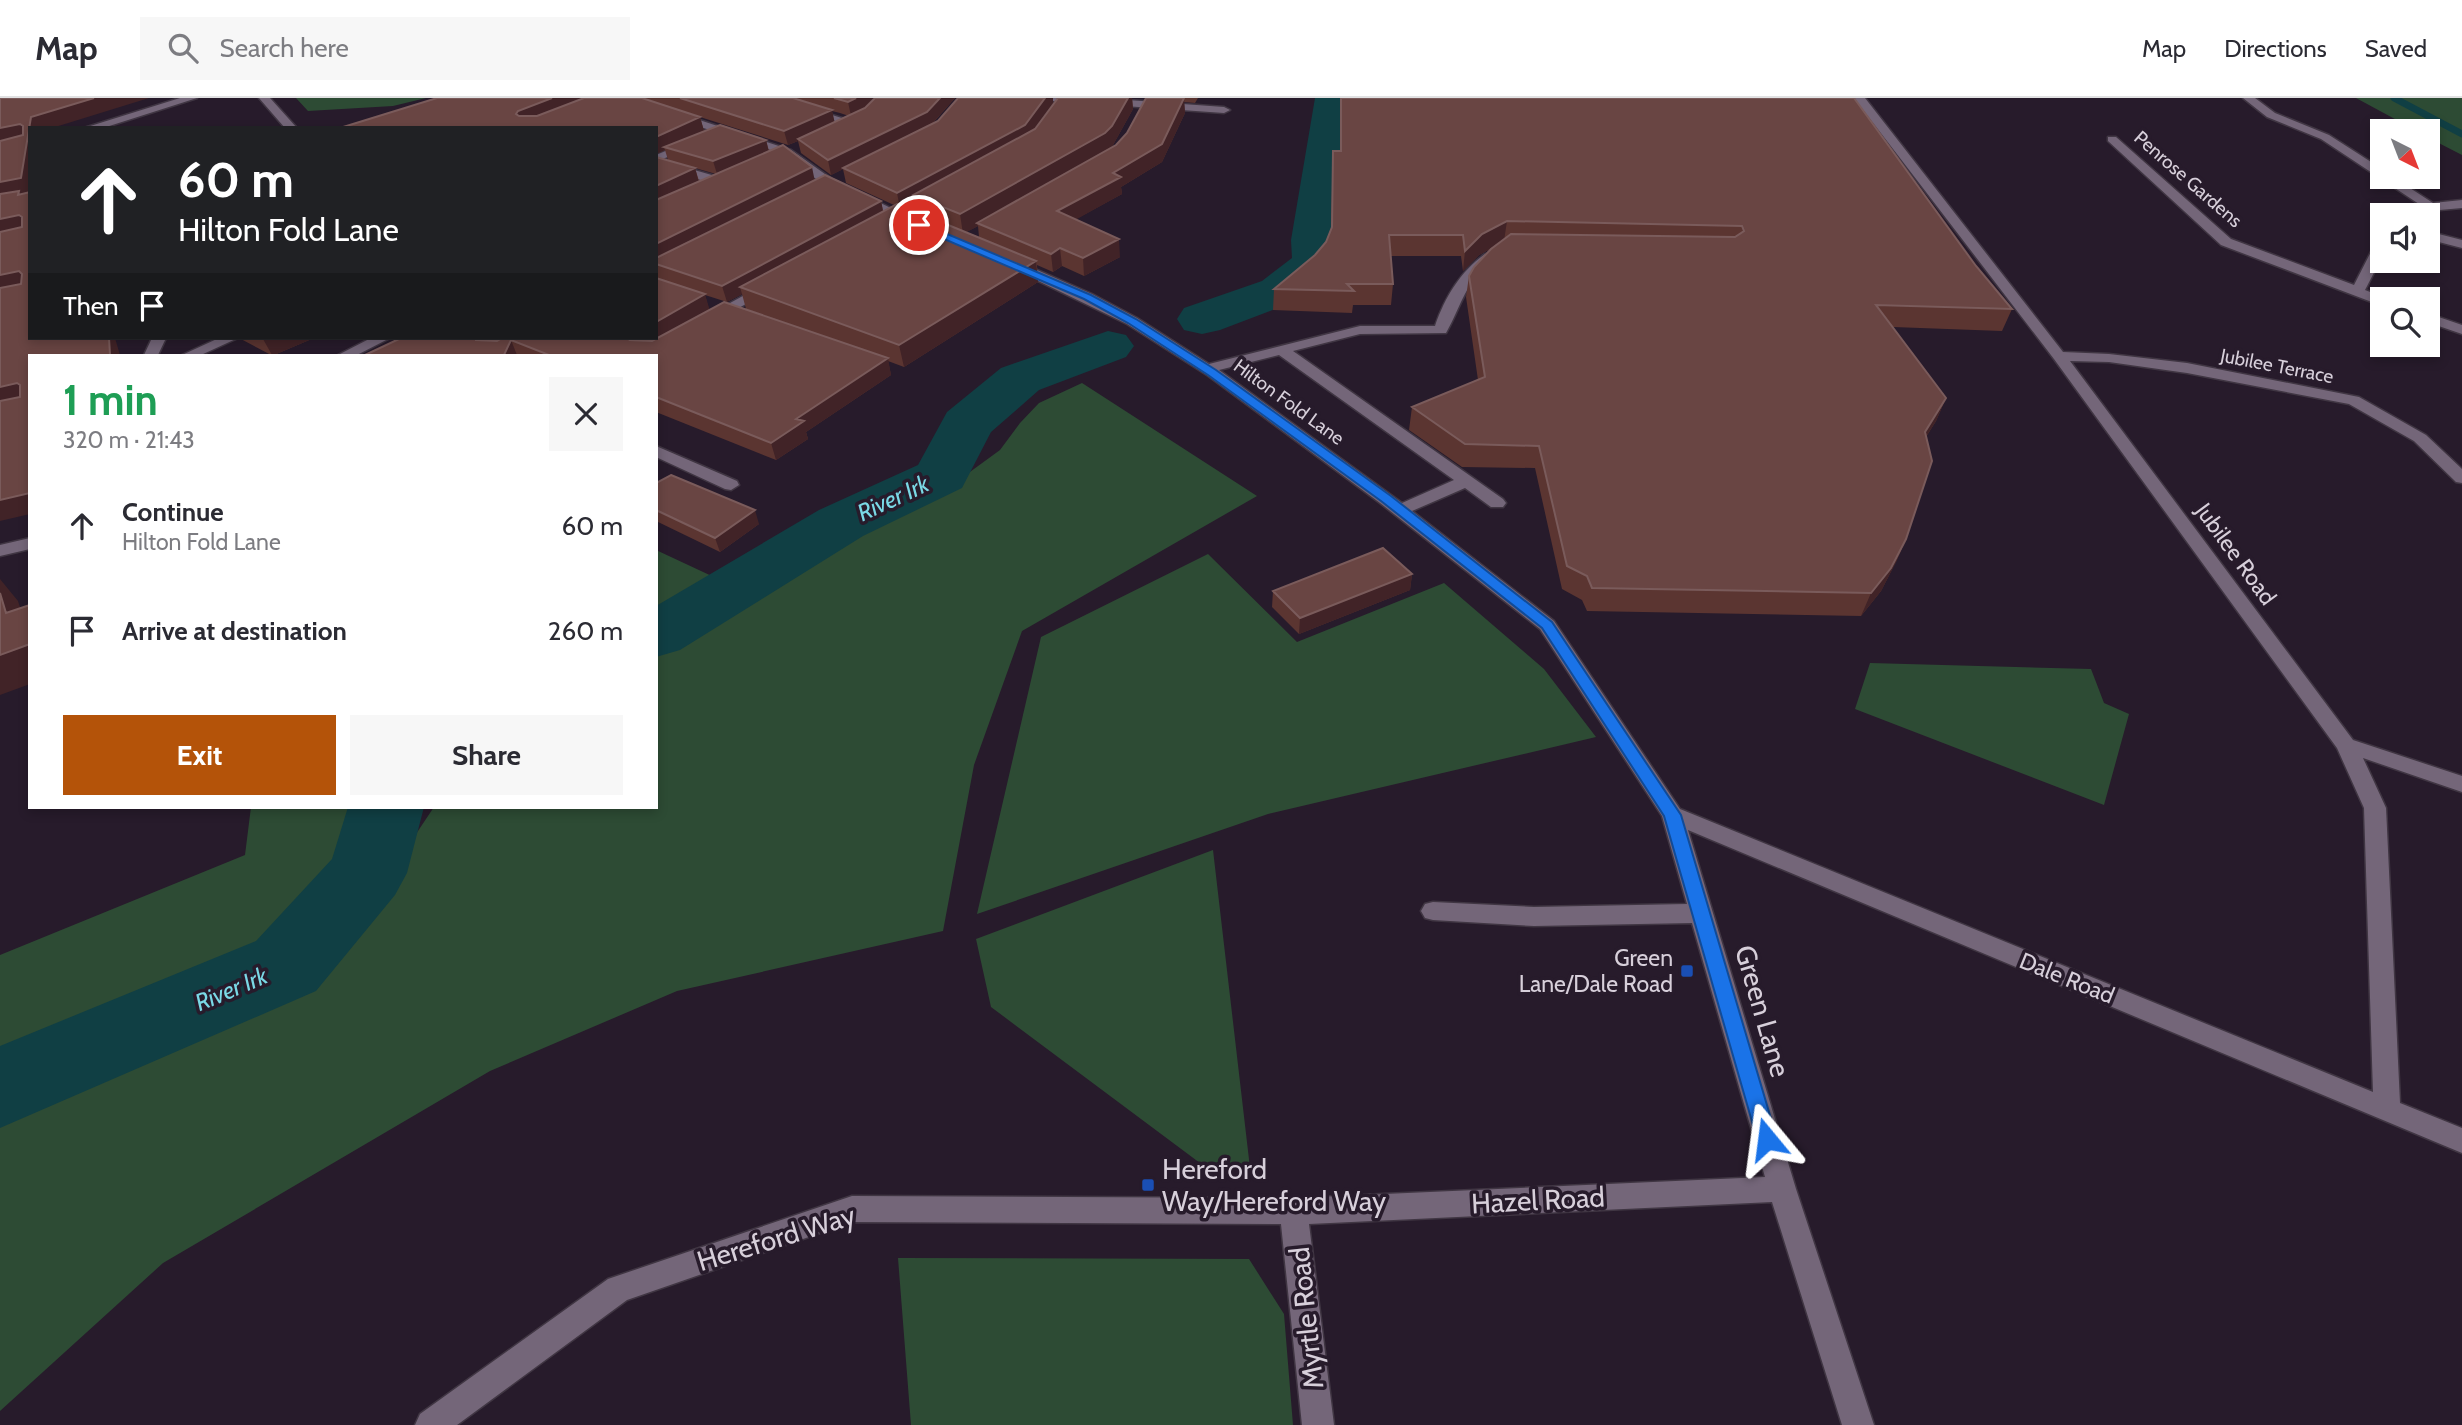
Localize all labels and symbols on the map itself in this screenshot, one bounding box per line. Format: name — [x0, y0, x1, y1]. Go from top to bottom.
north arrow — [2370, 119, 2440, 189]
street label: Penrose Gardens — [2129, 126, 2247, 232]
pin — [889, 195, 949, 255]
street label: Jubilee Terrace — [2217, 344, 2336, 388]
street label: Hilton Fold Lane — [1229, 354, 1349, 450]
water label: River Irk — [853, 469, 934, 527]
street label: Jubilee Road — [2189, 497, 2282, 610]
street label: Green Lane — [1728, 941, 1798, 1081]
place label: Green Lane/Dale Road — [1519, 944, 1673, 998]
street label: Dale Road — [2016, 946, 2118, 1010]
water label: River Irk — [190, 961, 272, 1017]
marker: Green Lane/Dale Road — [1679, 963, 1695, 979]
position arrow — [1730, 1102, 1804, 1176]
place label: Hereford Way/Hereford Way — [1162, 1152, 1386, 1218]
marker: Hereford Way/Hereford Way — [1140, 1177, 1156, 1193]
street label: Hazel Road — [1470, 1180, 1606, 1220]
street label: Hereford Way — [693, 1198, 859, 1278]
street label: Myrtle Road — [1282, 1245, 1330, 1391]

